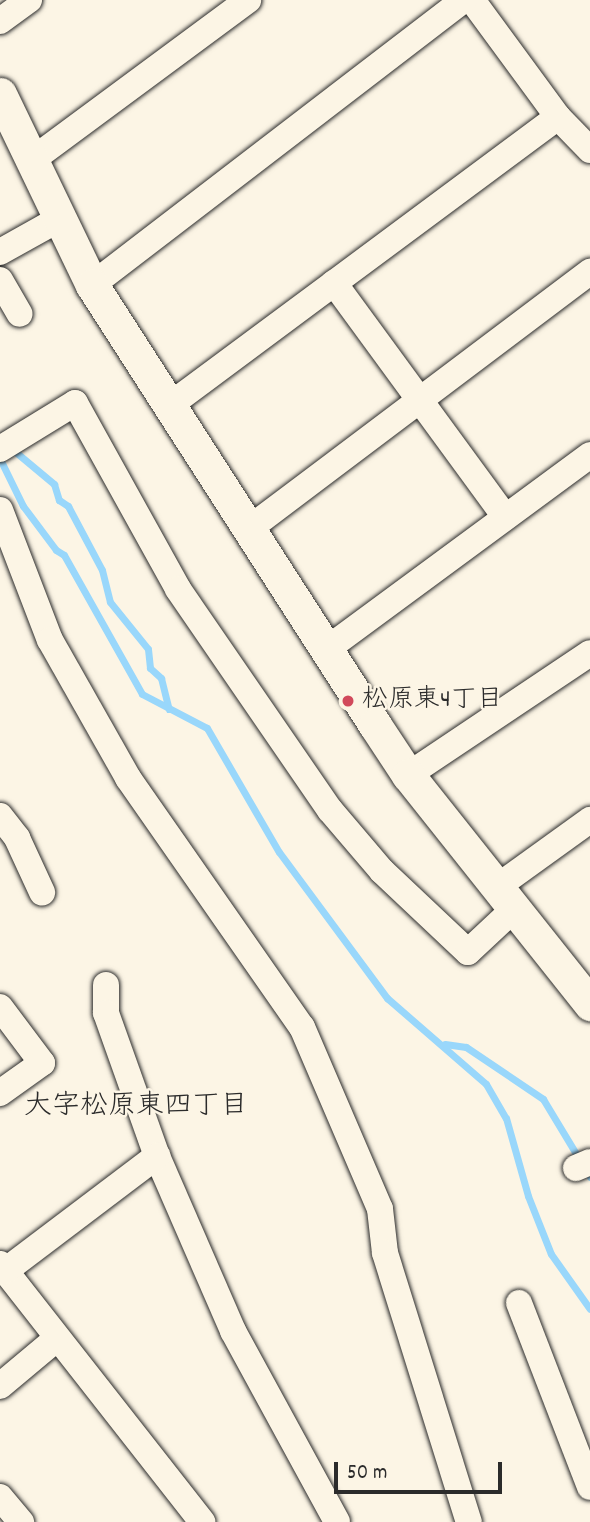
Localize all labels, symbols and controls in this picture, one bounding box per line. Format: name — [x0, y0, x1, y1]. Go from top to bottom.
place label: 松原東4丁目 — [362, 685, 503, 717]
marker: 松原東4丁目 — [340, 693, 356, 709]
district label: 大字松原東四丁目 — [24, 1091, 248, 1125]
scale bar — [338, 1448, 506, 1492]
text: 50 m — [347, 1459, 387, 1489]

